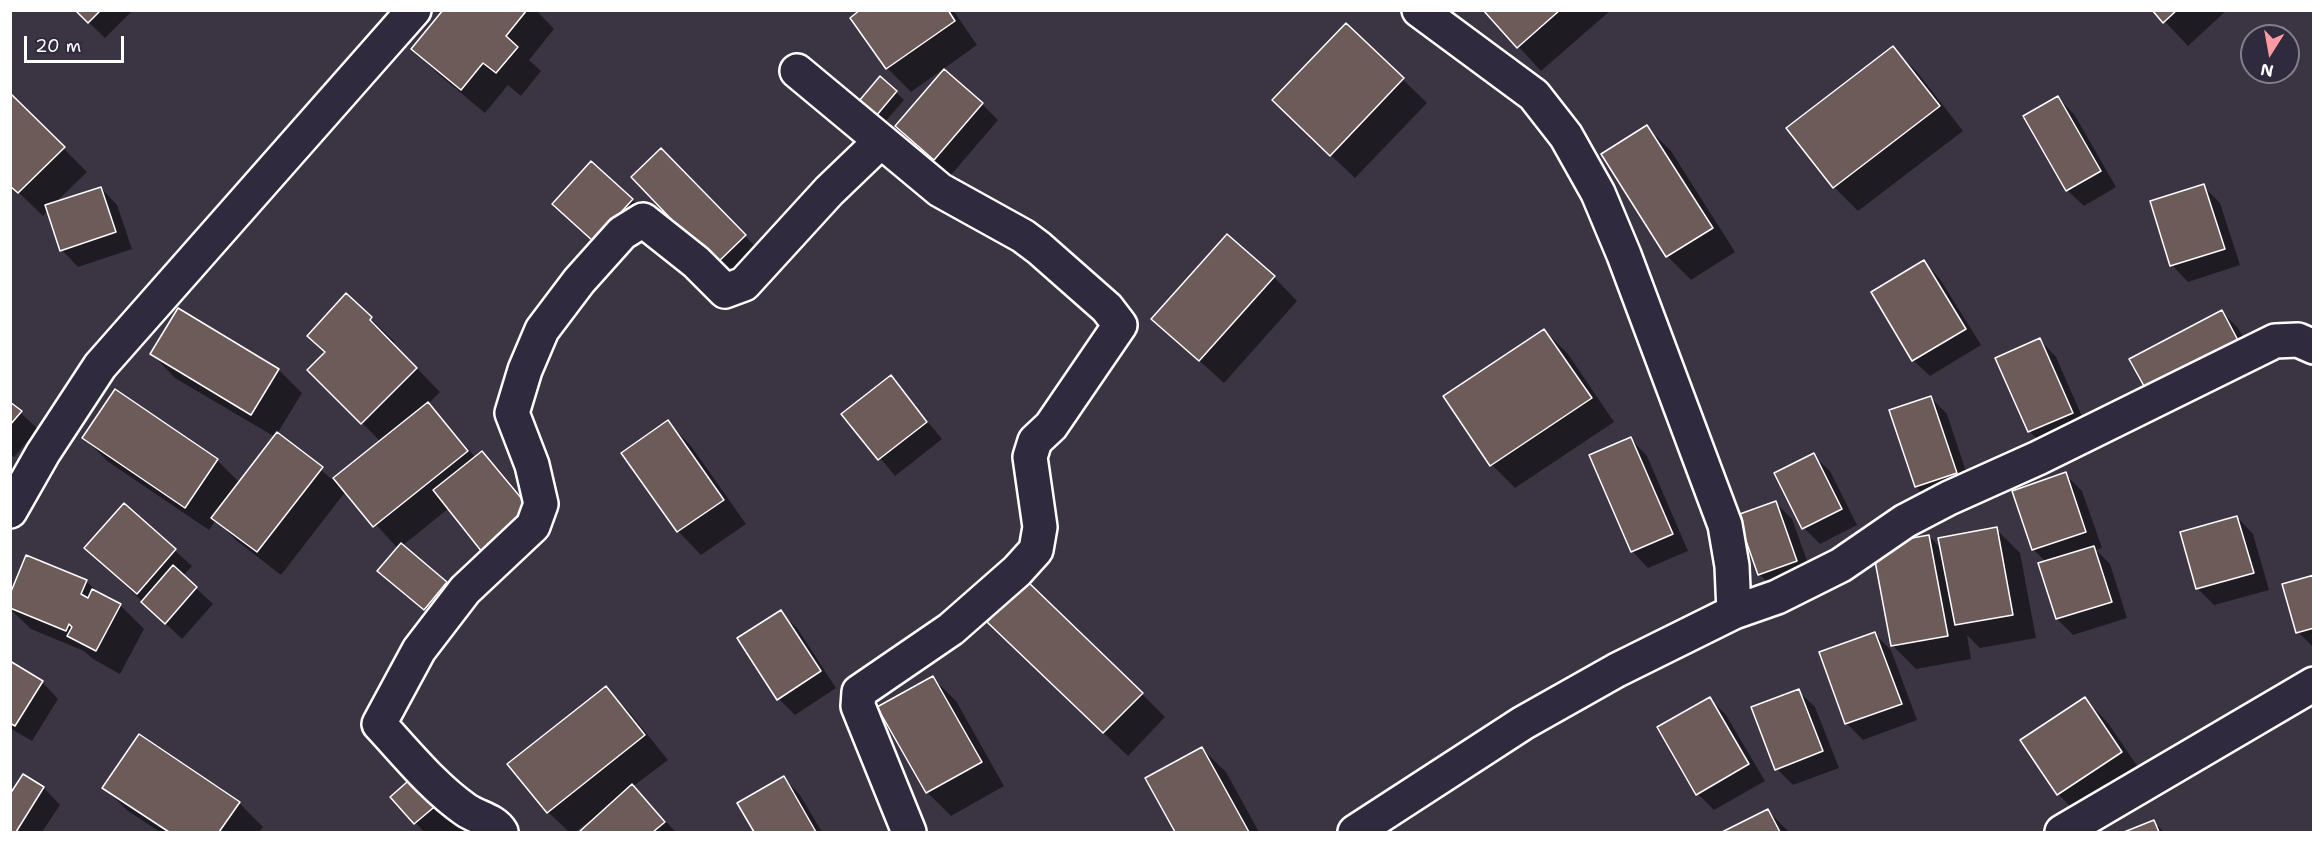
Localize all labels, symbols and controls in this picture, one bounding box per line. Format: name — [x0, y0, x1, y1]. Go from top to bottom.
scale bar — [27, 24, 128, 62]
north arrow — [2240, 24, 2300, 84]
text: 20 m — [35, 34, 81, 58]
text: N — [2259, 59, 2275, 82]

